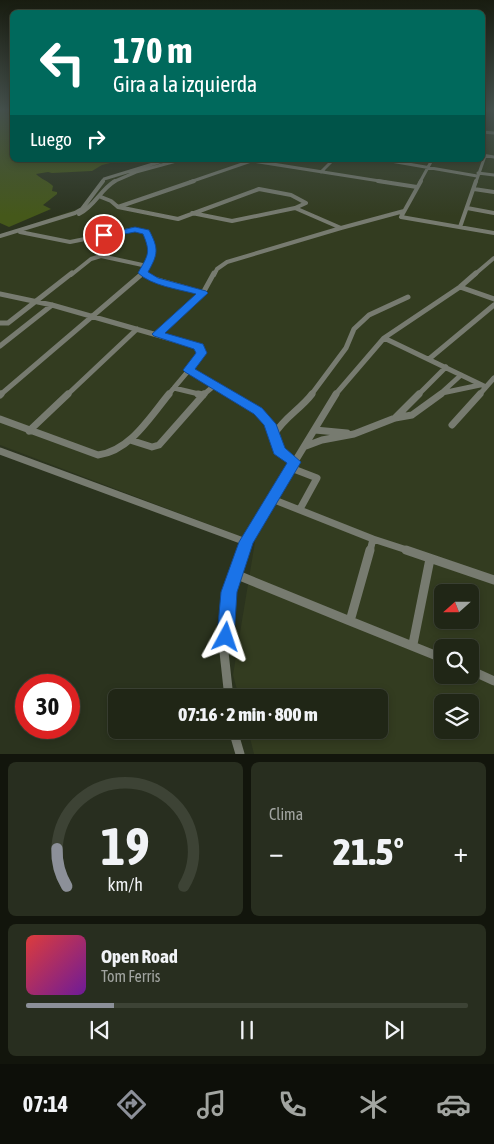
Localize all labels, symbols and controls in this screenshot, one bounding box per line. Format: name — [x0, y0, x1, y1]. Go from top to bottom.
icon: left — [30, 30, 95, 95]
text: 170 m — [113, 30, 192, 70]
text: Gira a la izquierda — [113, 71, 257, 97]
icon: right — [82, 125, 110, 153]
text: Luego — [30, 128, 72, 150]
pin — [83, 214, 125, 256]
icon: arrive — [90, 221, 118, 249]
north arrow — [434, 584, 479, 629]
map controls — [434, 584, 479, 739]
position arrow — [199, 610, 251, 662]
button: search — [434, 639, 479, 684]
speed limit sign: 30 — [15, 674, 80, 739]
button: layers — [434, 694, 479, 739]
text: 07:16 · 2 min · 800 m — [178, 703, 318, 725]
text: Clima — [269, 805, 303, 823]
text: 19 — [101, 816, 150, 876]
text: 21.5° — [333, 830, 404, 873]
text: − — [269, 836, 284, 868]
text: + — [453, 836, 468, 868]
text: km/h — [108, 874, 143, 895]
text: Open Road — [101, 945, 178, 967]
text: Tom Ferris — [101, 967, 160, 985]
icon: previous — [86, 1016, 114, 1044]
icon: pause — [233, 1016, 261, 1044]
icon: next — [380, 1016, 408, 1044]
icon: directions — [114, 1087, 149, 1122]
icon: music — [194, 1087, 229, 1122]
icon: phone — [275, 1087, 310, 1122]
icon: climate — [356, 1087, 391, 1122]
icon: car — [436, 1087, 471, 1122]
text: 07:14 — [23, 1091, 68, 1117]

